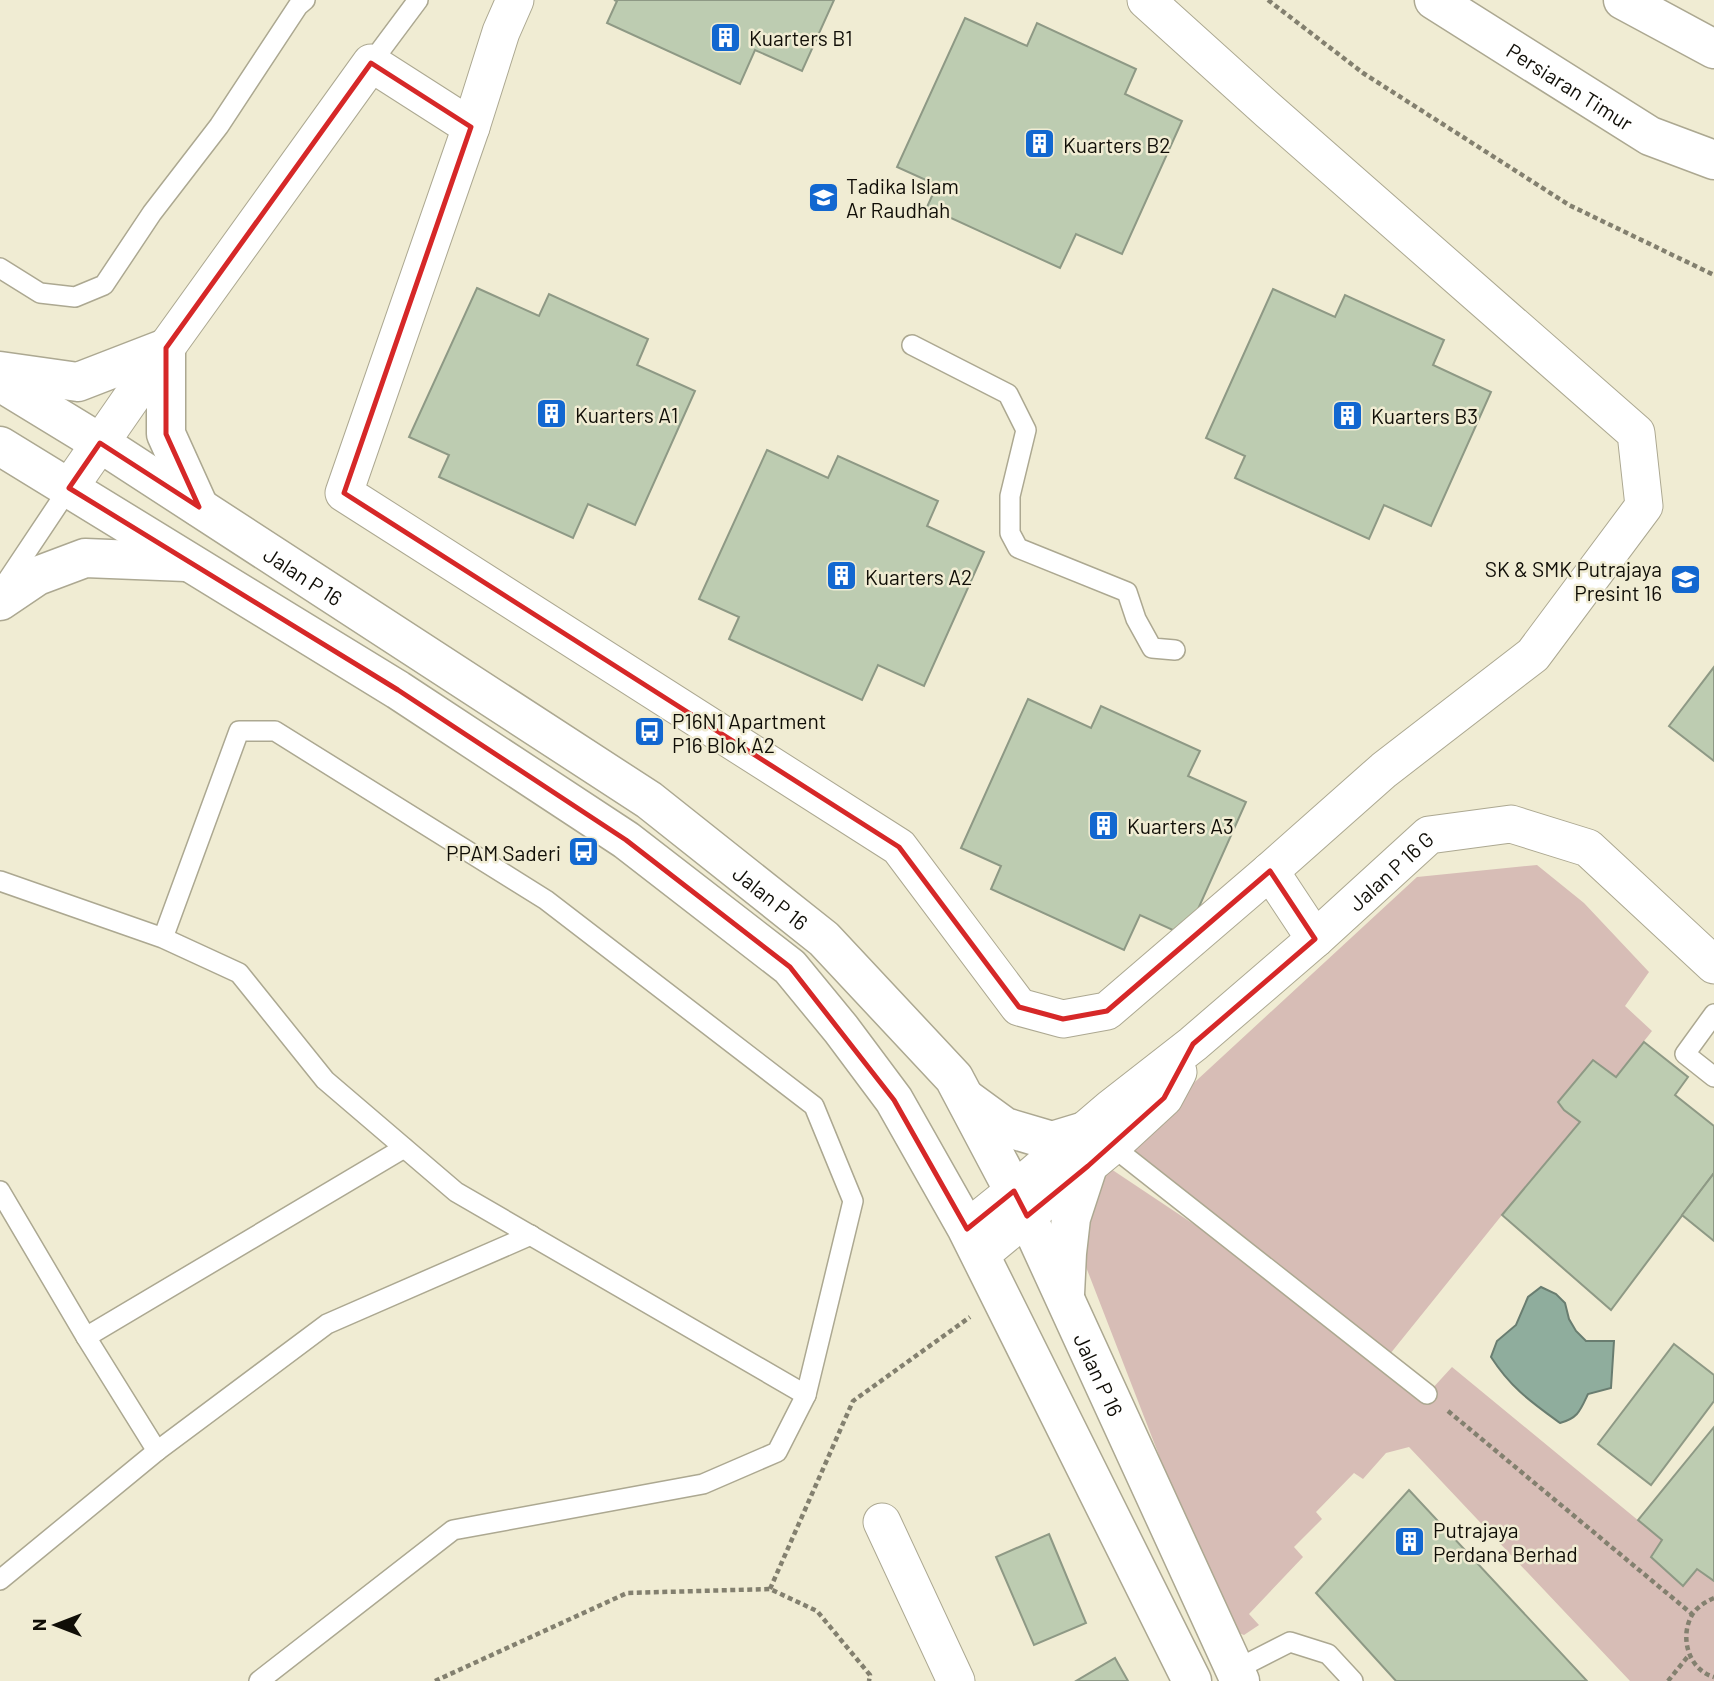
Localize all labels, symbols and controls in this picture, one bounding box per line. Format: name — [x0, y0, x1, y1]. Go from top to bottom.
building icon: Kuarters B1 — [709, 20, 743, 54]
place label: Kuarters B1 — [749, 25, 853, 50]
street label: Persiaran Timur — [1503, 37, 1638, 135]
building icon: Kuarters B2 — [1023, 127, 1057, 161]
place label: Kuarters B2 — [1063, 132, 1171, 157]
place label: Tadika Islam Ar Raudhah — [846, 173, 959, 222]
school or university icon: Tadika Islam Ar Raudhah — [806, 180, 840, 214]
building icon: Kuarters A1 — [535, 397, 569, 431]
building icon: Kuarters B3 — [1331, 398, 1365, 432]
place label: Kuarters A1 — [575, 402, 678, 427]
place label: Kuarters B3 — [1371, 403, 1478, 428]
street label: Jalan P 16 — [260, 541, 348, 610]
place label: SK & SMK Putrajaya Presint 16 — [1485, 556, 1662, 605]
building icon: Kuarters A2 — [825, 559, 859, 593]
school or university icon: SK & SMK Putrajaya Presint 16 — [1668, 563, 1702, 597]
place label: Kuarters A2 — [865, 564, 972, 589]
place label: P16N1 Apartment P16 Blok A2 — [672, 708, 826, 757]
bus stop icon: P16N1 Apartment P16 Blok A2 — [632, 715, 666, 749]
building icon: Kuarters A3 — [1087, 808, 1121, 842]
place label: Kuarters A3 — [1127, 813, 1234, 838]
street label: Jalan P 16 G — [1343, 825, 1438, 915]
bus stop icon: PPAM Saderi — [567, 835, 601, 869]
place label: PPAM Saderi — [446, 840, 561, 865]
street label: Jalan P 16 — [729, 860, 814, 934]
street label: Jalan P 16 — [1070, 1329, 1129, 1420]
place label: Putrajaya Perdana Berhad — [1433, 1517, 1578, 1566]
building icon: Putrajaya Perdana Berhad — [1393, 1524, 1427, 1558]
north arrow — [21, 1590, 91, 1660]
text: N — [27, 1619, 50, 1631]

